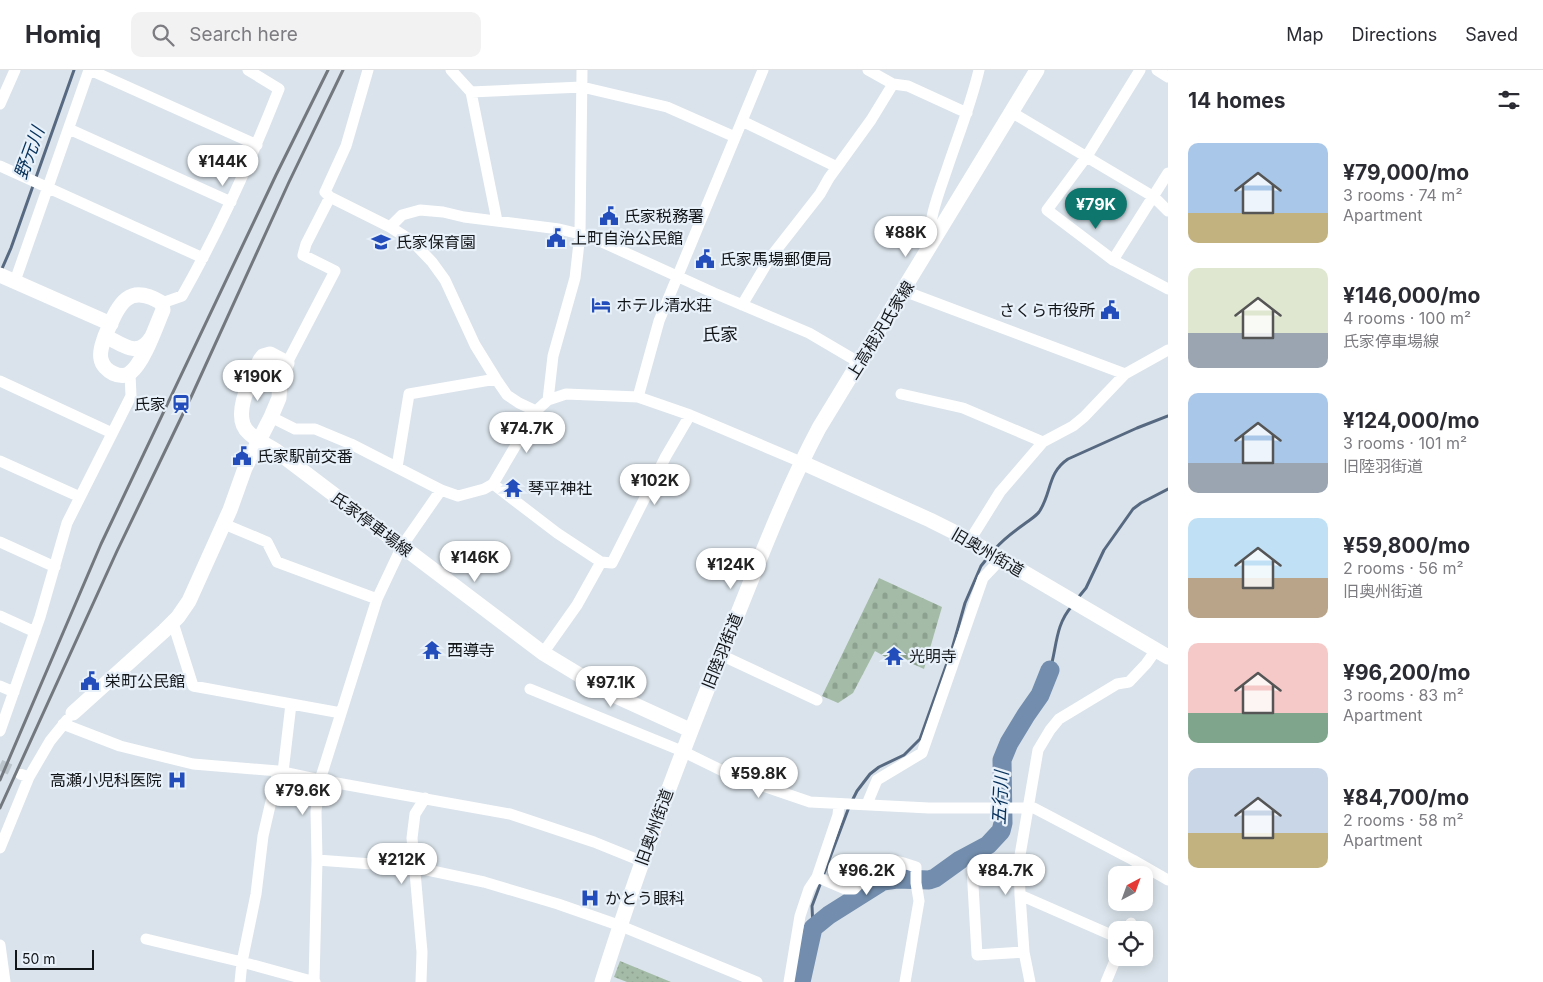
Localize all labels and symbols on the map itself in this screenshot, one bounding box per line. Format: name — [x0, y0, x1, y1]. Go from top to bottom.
water label: 野元川 — [10, 122, 49, 182]
pin: ¥144K — [188, 144, 258, 187]
pin: ¥79K — [1066, 188, 1126, 230]
public building icon: 氏家税務署 — [598, 205, 620, 227]
place label: 氏家税務署 — [624, 206, 704, 226]
pin: ¥88K — [876, 216, 936, 258]
public building icon: 上町自治公民館 — [545, 227, 567, 249]
place label: 上町自治公民館 — [571, 228, 683, 248]
school or university icon: 氏家保育園 — [370, 231, 392, 253]
place label: 氏家保育園 — [396, 232, 476, 252]
public building icon: 氏家馬場郵便局 — [694, 248, 716, 270]
place label: 氏家馬場郵便局 — [720, 249, 832, 269]
street label: 上高根沢氏家線 — [842, 277, 918, 383]
hotel icon: ホテル清水荘 — [590, 294, 612, 316]
place label: ホテル清水荘 — [616, 295, 712, 315]
public building icon: さくら市役所 — [1099, 299, 1121, 321]
place label: さくら市役所 — [999, 300, 1095, 320]
district label: 氏家 — [702, 324, 738, 345]
pin: ¥190K — [223, 360, 293, 402]
station icon: 氏家 — [170, 393, 192, 415]
place label: 氏家 — [134, 394, 166, 414]
pin: ¥74.7K — [486, 412, 568, 454]
public building icon: 氏家駅前交番 — [231, 445, 253, 467]
place label: 氏家駅前交番 — [257, 446, 353, 466]
pin: ¥102K — [620, 464, 690, 506]
temple icon: 琴平神社 — [502, 477, 524, 499]
place label: 琴平神社 — [528, 478, 592, 498]
street label: 氏家停車場線 — [328, 487, 416, 561]
street label: 旧奥州街道 — [948, 523, 1028, 581]
pin: ¥146K — [440, 540, 510, 583]
pin: ¥124K — [696, 548, 766, 590]
street label: 旧陸羽街道 — [698, 610, 746, 692]
temple icon: 西導寺 — [421, 639, 443, 661]
place label: 西導寺 — [447, 640, 495, 660]
temple icon: 光明寺 — [883, 645, 905, 667]
place label: 光明寺 — [909, 646, 957, 666]
pin: ¥97.1K — [570, 666, 652, 708]
public building icon: 栄町公民館 — [79, 670, 101, 692]
place label: 栄町公民館 — [105, 671, 185, 691]
pin: ¥59.8K — [718, 756, 800, 799]
water label: 五行川 — [988, 768, 1012, 826]
hospital icon: 高瀬小児科医院 — [166, 769, 188, 791]
place label: 高瀬小児科医院 — [50, 770, 162, 790]
pin: ¥79.6K — [262, 774, 344, 816]
street label: 旧奥州街道 — [631, 786, 677, 868]
pin: ¥212K — [367, 842, 437, 885]
pin: ¥96.2K — [826, 854, 908, 896]
pin: ¥84.7K — [965, 854, 1047, 896]
north arrow — [1108, 866, 1152, 911]
hospital icon: かとう眼科 — [579, 887, 601, 909]
place label: かとう眼科 — [605, 888, 685, 908]
scale bar — [15, 947, 94, 970]

